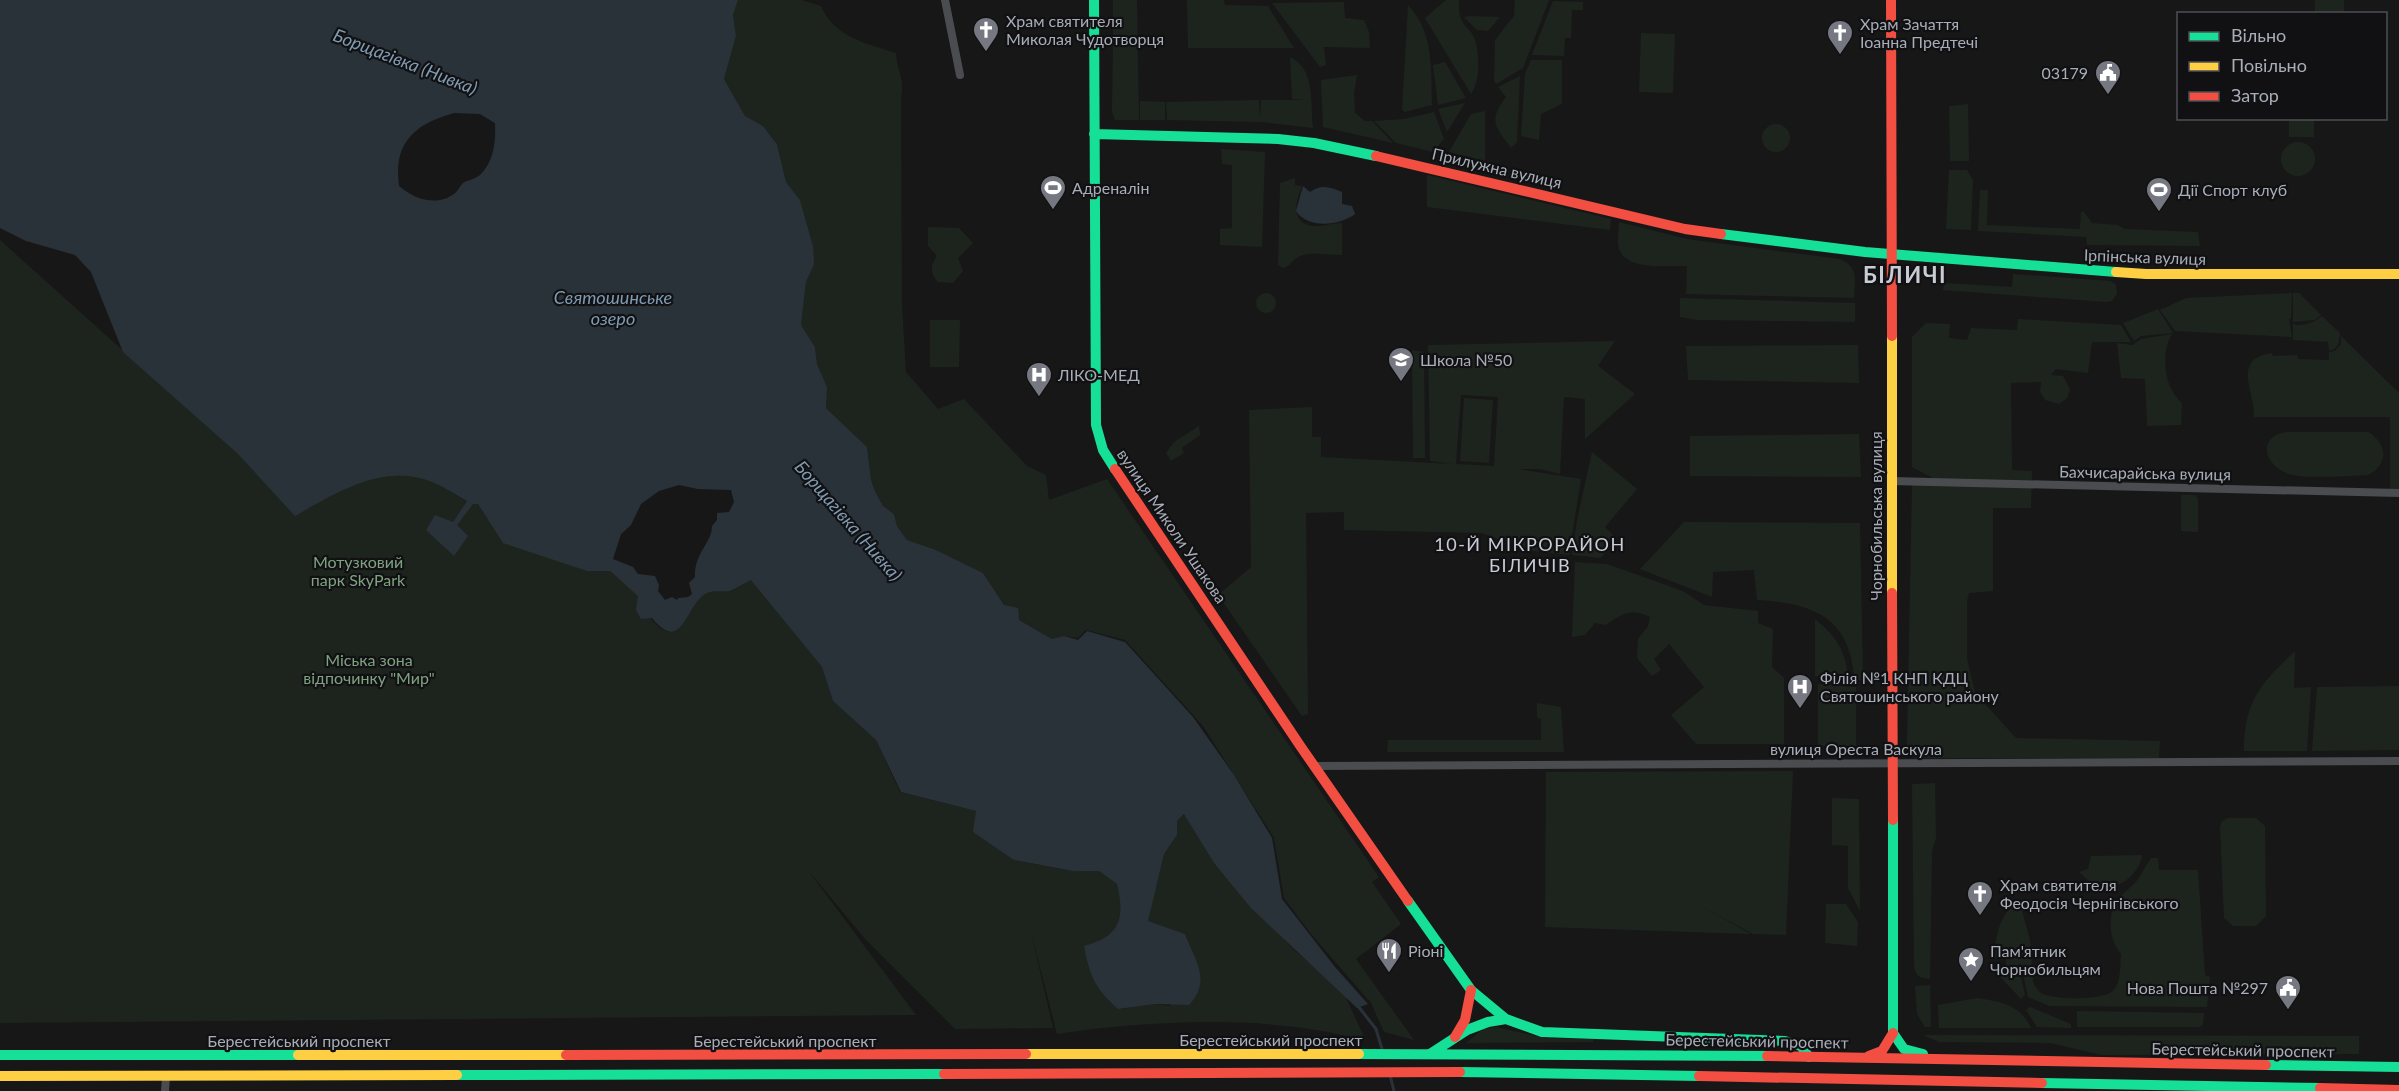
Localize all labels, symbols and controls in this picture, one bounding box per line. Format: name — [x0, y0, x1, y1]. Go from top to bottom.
place label: Храм святителя Миколая Чудотворця — [1006, 11, 1164, 48]
legend — [2177, 12, 2387, 120]
place label: Храм Зачаття Іоанна Предтечі — [1860, 14, 1978, 51]
church icon: Храм святителя Миколая Чудотворця — [971, 15, 1001, 53]
church icon: Храм Зачаття Іоанна Предтечі — [1825, 18, 1855, 56]
water label: Борщагівка (Нивка) — [330, 23, 480, 99]
text: Вільно — [2231, 24, 2286, 46]
text: Повільно — [2231, 54, 2307, 76]
public building icon: 03179 — [2093, 58, 2123, 96]
place label: 03179 — [2042, 63, 2088, 82]
text: Затор — [2231, 84, 2279, 106]
street label: Прилужна вулиця — [1430, 143, 1564, 192]
sports icon: Адреналін — [1038, 173, 1068, 211]
sports icon: Дії Спорт клуб — [2144, 175, 2174, 213]
place label: Адреналін — [1072, 178, 1149, 197]
place label: Дії Спорт клуб — [2178, 180, 2287, 199]
street label: Ірпінська вулиця — [2084, 245, 2206, 268]
district label: БІЛИЧІ — [1863, 261, 1947, 288]
water label: Святошинське озеро — [554, 286, 672, 329]
school or university icon: Школа №50 — [1386, 345, 1416, 383]
place label: Школа №50 — [1420, 350, 1512, 369]
hospital icon: ЛІКО-МЕД — [1024, 360, 1054, 398]
place label: ЛІКО-МЕД — [1057, 365, 1140, 384]
street label: Чорнобильська вулиця — [1866, 431, 1885, 601]
street label: вулиця Миколи Ушакова — [1114, 445, 1231, 606]
water label: Борщагівка (Нивка) — [790, 456, 907, 585]
street label: Бахчисарайська вулиця — [2059, 462, 2231, 483]
district label: 10-Й МІКРОРАЙОН БІЛИЧІВ — [1434, 533, 1626, 576]
park label: Мотузковий парк SkyPark — [311, 552, 406, 589]
park label: Міська зона відпочинку "Мир" — [303, 650, 435, 687]
place label: Філія №1 КНП КДЦ Святошинського району — [1820, 668, 2000, 705]
hospital icon: Філія №1 КНП КДЦ Святошинського району — [1785, 672, 1815, 710]
street label: вулиця Ореста Васкула — [1770, 739, 1942, 758]
place label: Храм святителя Феодосія Чернігівського — [2000, 875, 2179, 912]
church icon: Храм святителя Феодосія Чернігівського — [1965, 879, 1995, 917]
restaurant icon: Ріоні — [1374, 936, 1404, 974]
place label: Ріоні — [1408, 941, 1443, 960]
place label: Пам'ятник Чорнобильцям — [1990, 941, 2101, 978]
place icon: Пам'ятник Чорнобильцям — [1956, 945, 1986, 983]
public building icon: Нова Пошта №297 — [2273, 973, 2303, 1011]
place label: Нова Пошта №297 — [2127, 978, 2268, 997]
street label: Берестейський проспект — [1665, 1029, 1849, 1052]
street label: Берестейський проспект — [1179, 1030, 1363, 1049]
street label: Берестейський проспект — [207, 1031, 391, 1050]
street label: Берестейський проспект — [693, 1031, 877, 1050]
street label: Берестейський проспект — [2151, 1038, 2335, 1061]

